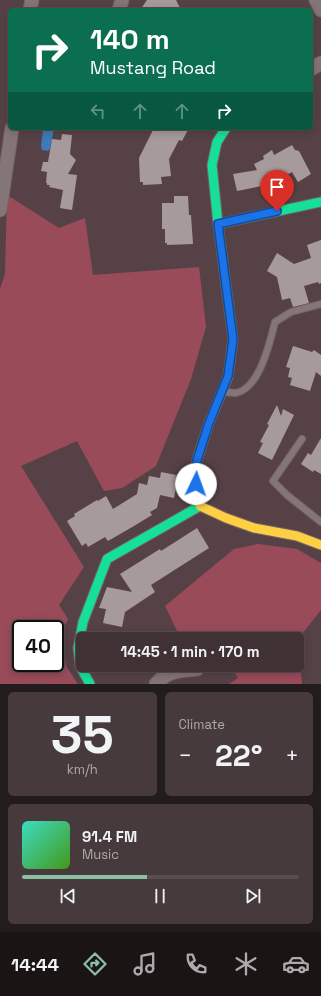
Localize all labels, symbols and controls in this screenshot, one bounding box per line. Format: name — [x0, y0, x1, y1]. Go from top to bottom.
text: 140 m — [90, 21, 170, 57]
icon: right — [24, 24, 76, 76]
text: Mustang Road — [90, 56, 216, 79]
icon: left — [87, 100, 109, 122]
icon: ahead — [129, 100, 151, 122]
icon: ahead — [171, 100, 193, 122]
icon: right — [213, 100, 235, 122]
pin — [260, 170, 294, 211]
icon: arrive — [266, 176, 288, 198]
position arrow — [175, 463, 217, 505]
speed limit sign: 40 — [12, 620, 64, 672]
text: 14:45 · 1 min · 170 m — [120, 642, 260, 661]
text: 35 — [51, 702, 114, 768]
text: Climate — [179, 716, 225, 733]
text: 22° — [215, 736, 262, 775]
text: − — [179, 741, 192, 769]
text: + — [285, 741, 299, 769]
text: km/h — [67, 761, 98, 778]
text: 91.4 FM — [82, 827, 137, 846]
text: Music — [82, 846, 119, 863]
icon: previous — [57, 885, 79, 907]
icon: pause — [149, 885, 171, 907]
icon: next — [242, 885, 264, 907]
icon: directions — [81, 950, 109, 978]
icon: music — [131, 950, 159, 978]
icon: phone — [182, 950, 210, 978]
icon: climate — [232, 950, 260, 978]
icon: car — [282, 950, 310, 978]
text: 14:44 — [11, 953, 59, 976]

